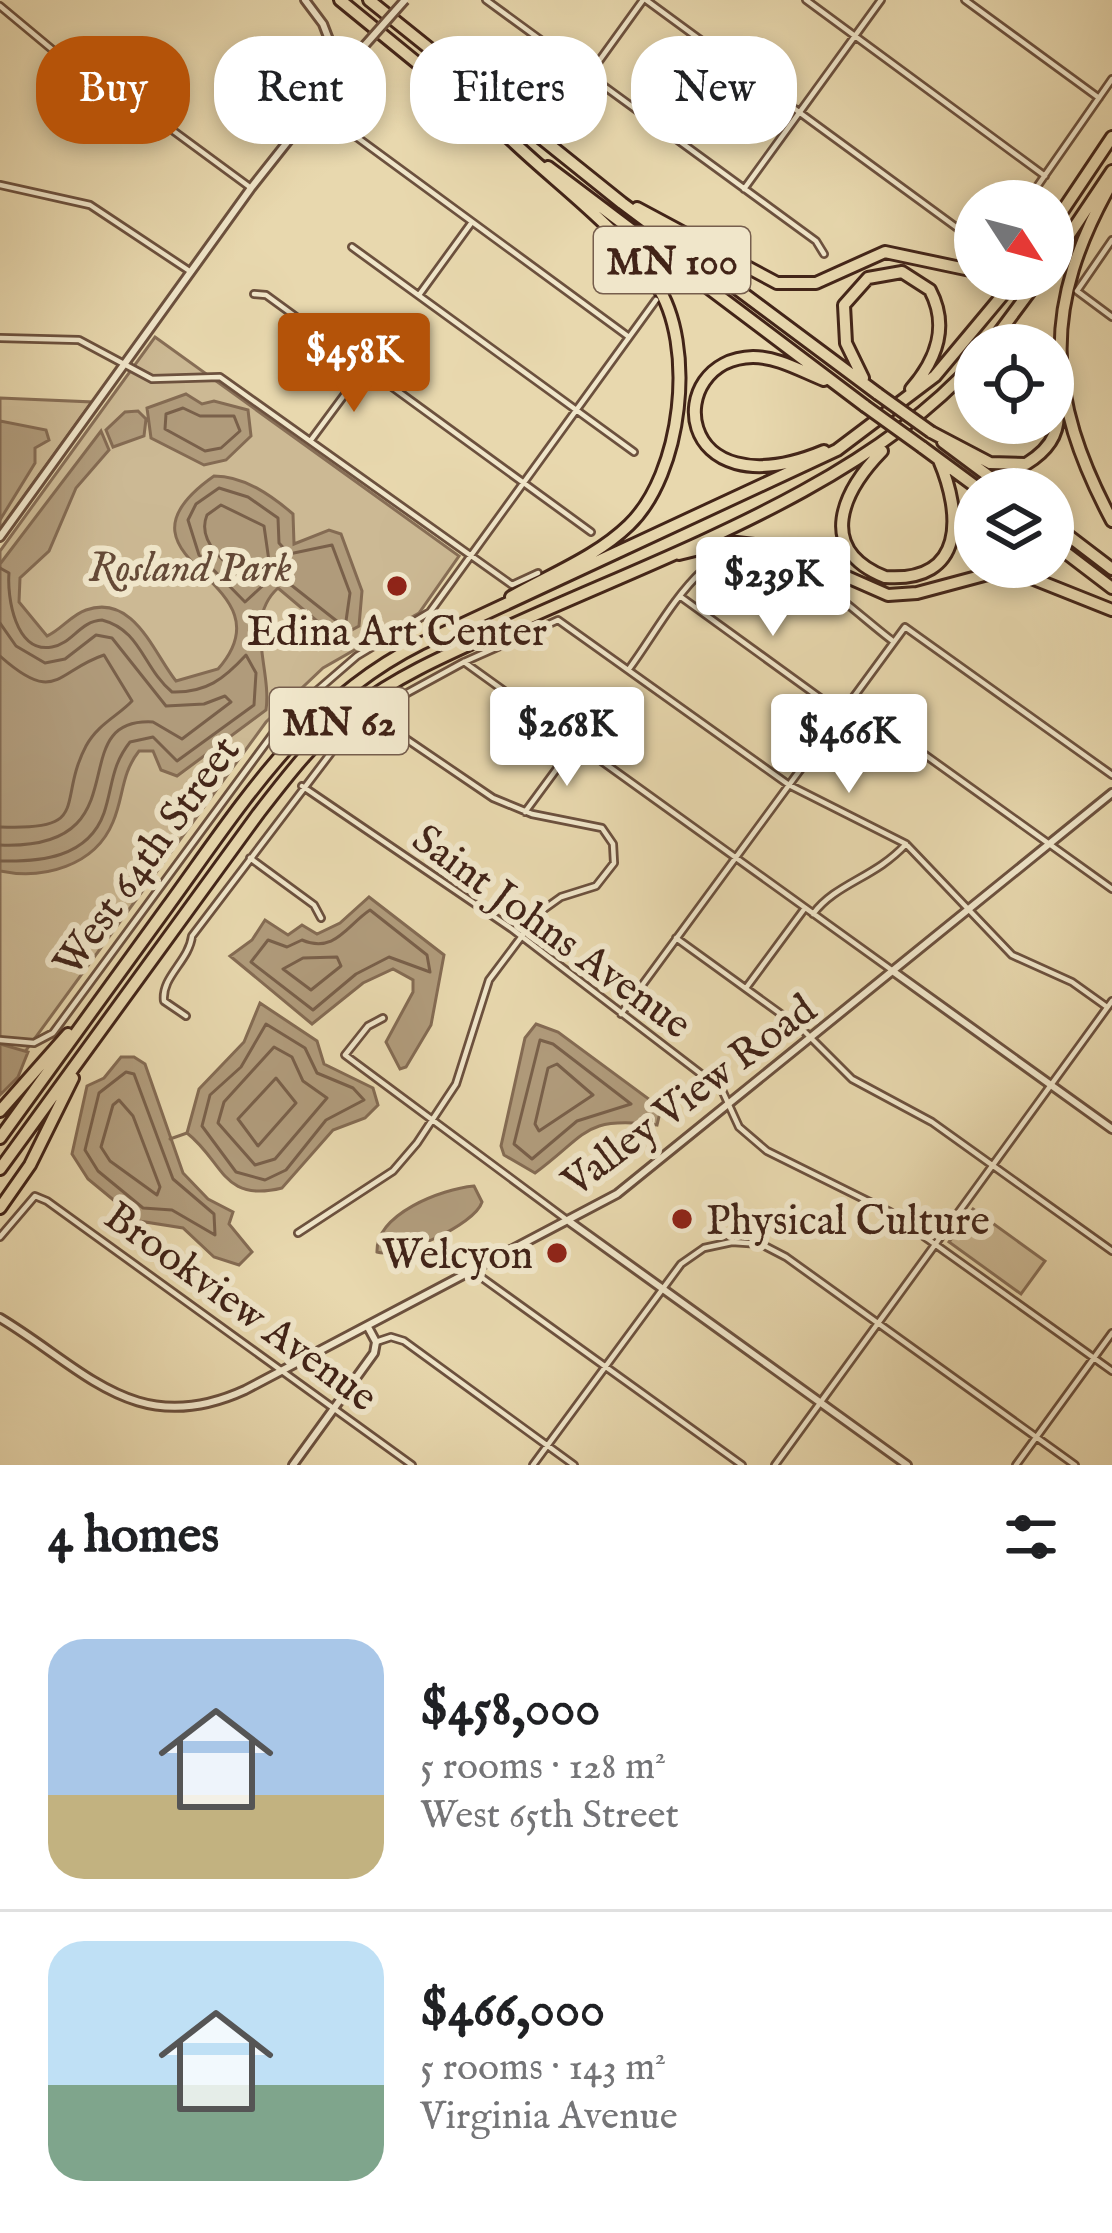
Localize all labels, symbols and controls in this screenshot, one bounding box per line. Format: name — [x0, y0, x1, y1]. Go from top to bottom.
chip: Buy — [36, 36, 190, 144]
chip: Rent — [214, 36, 386, 144]
chip: Filters — [410, 36, 607, 144]
chip: New — [631, 36, 797, 144]
north arrow — [954, 180, 1074, 300]
map controls — [954, 180, 1074, 588]
road number: MN 100 — [594, 227, 750, 293]
pin: $458K — [270, 313, 438, 415]
button: locate — [954, 324, 1074, 444]
text: $458K — [305, 327, 403, 376]
button: layers — [954, 468, 1074, 588]
pin: $239K — [689, 537, 857, 639]
park label: Rosland Park — [88, 543, 292, 596]
text: $239K — [723, 551, 823, 600]
marker: Edina Art Center — [384, 573, 410, 599]
place label: Edina Art Center — [247, 607, 547, 660]
pin: $268K — [483, 687, 651, 789]
road number: MN 62 — [270, 688, 408, 754]
pin: $466K — [765, 694, 933, 796]
text: $268K — [517, 701, 617, 750]
text: $466K — [798, 708, 900, 757]
street label: West 64th Street — [43, 727, 253, 988]
street label: Saint Johns Avenue — [401, 814, 701, 1052]
street label: Valley View Road — [552, 984, 828, 1210]
street label: Brookview Avenue — [93, 1191, 387, 1425]
place label: Physical Culture — [706, 1196, 990, 1249]
marker: Physical Culture — [669, 1206, 695, 1232]
place label: Welcyon — [382, 1230, 533, 1283]
marker: Welcyon — [544, 1240, 570, 1266]
icon: filters — [998, 1504, 1064, 1570]
text: 4 homes — [48, 1505, 219, 1570]
text: $458,000 — [420, 1678, 600, 1743]
icon: home — [144, 1687, 288, 1831]
text: 5 rooms · 128 m² — [420, 1743, 666, 1792]
text: West 65th Street — [420, 1792, 679, 1841]
text: $466,000 — [420, 1979, 605, 2044]
icon: home — [144, 1989, 288, 2133]
text: 5 rooms · 143 m² — [420, 2044, 666, 2093]
text: Virginia Avenue — [420, 2093, 678, 2142]

